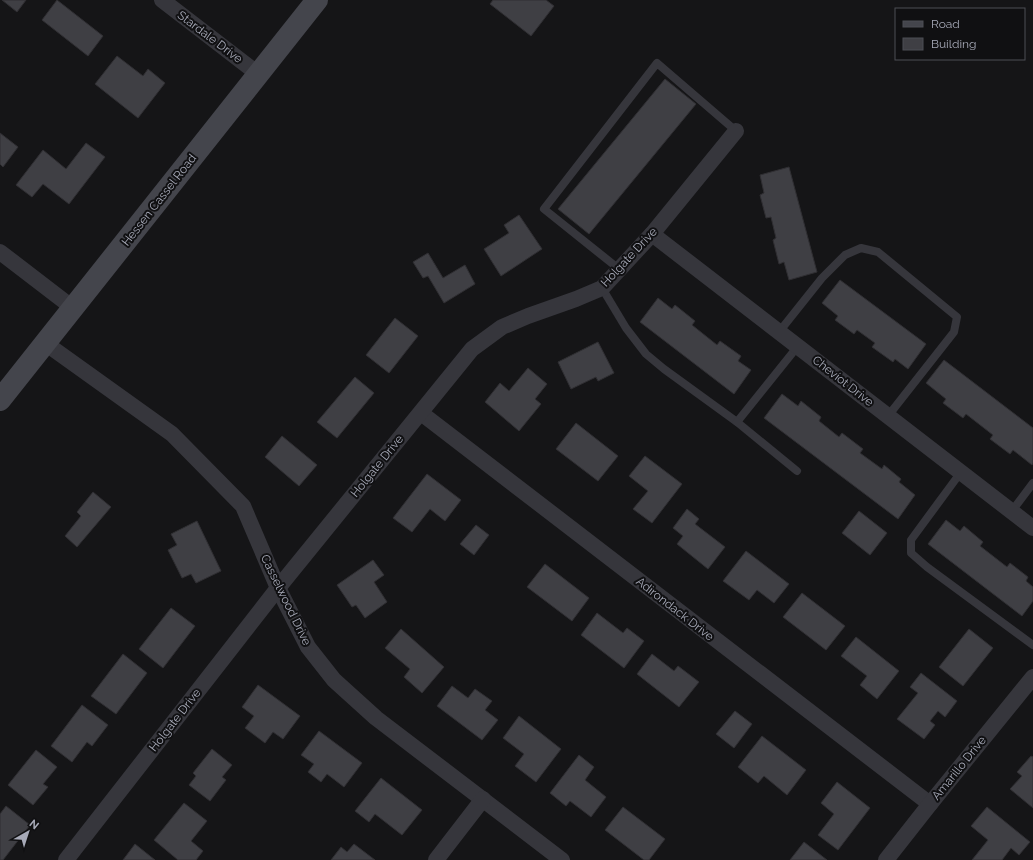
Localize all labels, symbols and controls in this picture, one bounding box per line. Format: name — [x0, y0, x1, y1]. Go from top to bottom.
street label: Stardale Drive — [175, 8, 245, 66]
legend — [895, 8, 1025, 60]
text: Road — [931, 17, 960, 31]
text: Building — [931, 37, 977, 51]
street label: Hessen Cassel Road — [119, 151, 199, 249]
street label: Holgate Drive — [598, 225, 660, 289]
street label: Cheviot Drive — [810, 353, 876, 409]
street label: Holgate Drive — [348, 432, 406, 500]
street label: Casselwood Drive — [258, 552, 314, 648]
street label: Adirondack Drive — [633, 574, 717, 644]
street label: Holgate Drive — [146, 686, 204, 754]
street label: Amarillo Drive — [929, 733, 989, 803]
north arrow — [8, 812, 48, 852]
text: N — [27, 817, 41, 832]

